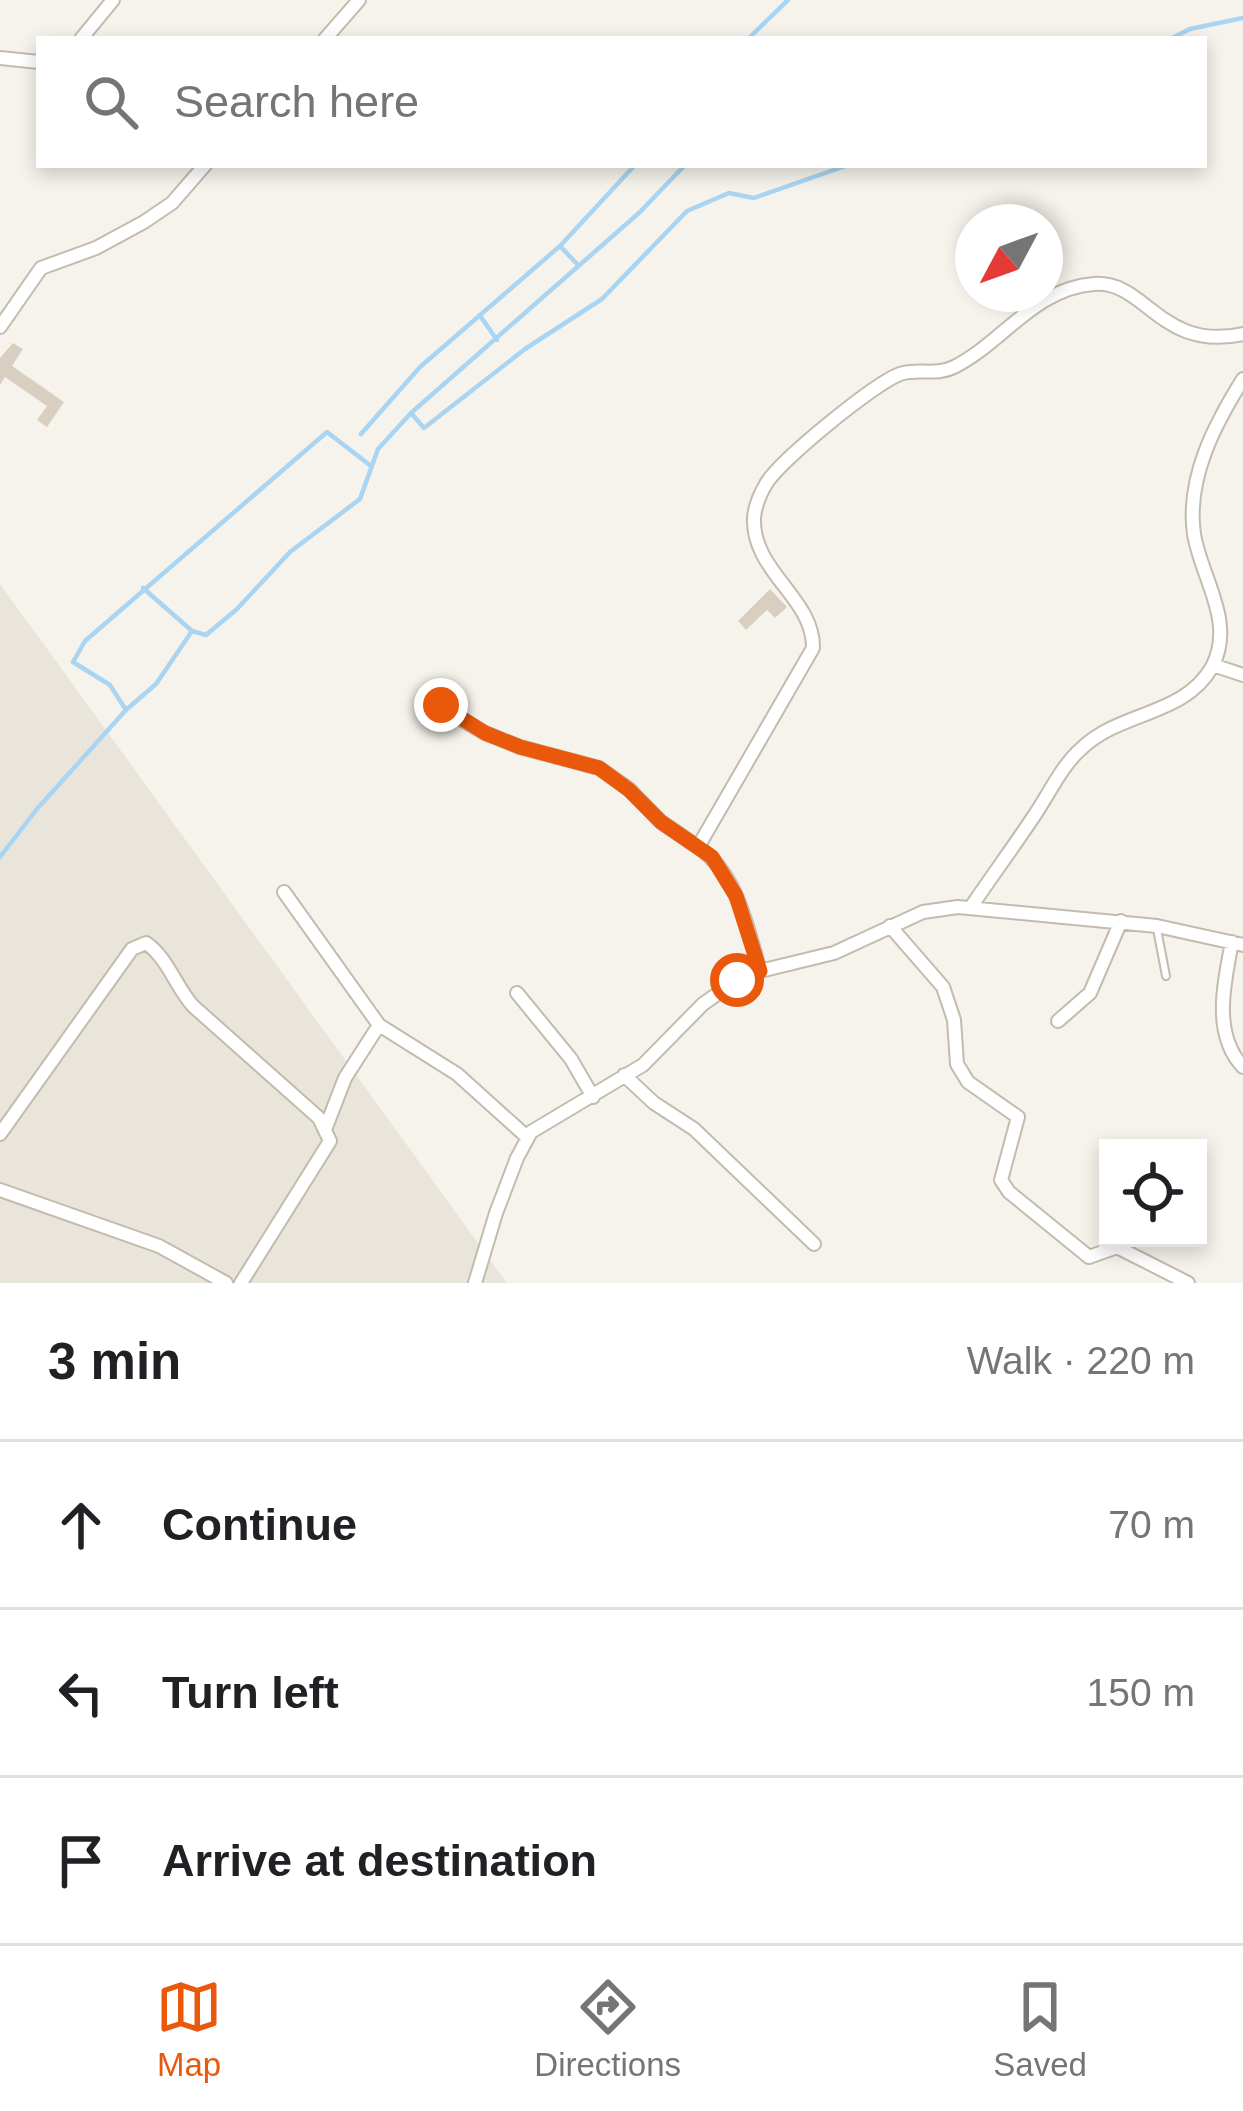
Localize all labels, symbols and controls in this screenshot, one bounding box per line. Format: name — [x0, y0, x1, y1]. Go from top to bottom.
search box — [36, 36, 1207, 168]
icon: search — [78, 69, 144, 135]
text: Search here — [174, 76, 419, 127]
north arrow — [955, 204, 1063, 312]
route end — [414, 678, 468, 732]
route start — [710, 953, 764, 1007]
map controls — [1099, 1139, 1207, 1247]
button: locate — [1099, 1139, 1207, 1247]
text: 3 min — [48, 1333, 181, 1390]
text: Walk · 220 m — [967, 1339, 1195, 1382]
icon: ahead — [48, 1492, 114, 1558]
text: Continue — [162, 1499, 357, 1550]
text: 70 m — [1108, 1503, 1195, 1546]
icon: left — [48, 1660, 114, 1726]
text: Turn left — [162, 1667, 339, 1718]
text: 150 m — [1087, 1671, 1195, 1714]
icon: arrive — [48, 1828, 114, 1894]
text: Arrive at destination — [162, 1835, 597, 1886]
tab: Map — [156, 1974, 222, 2084]
tab: Directions — [534, 1974, 681, 2084]
tab: Saved — [993, 1974, 1087, 2084]

